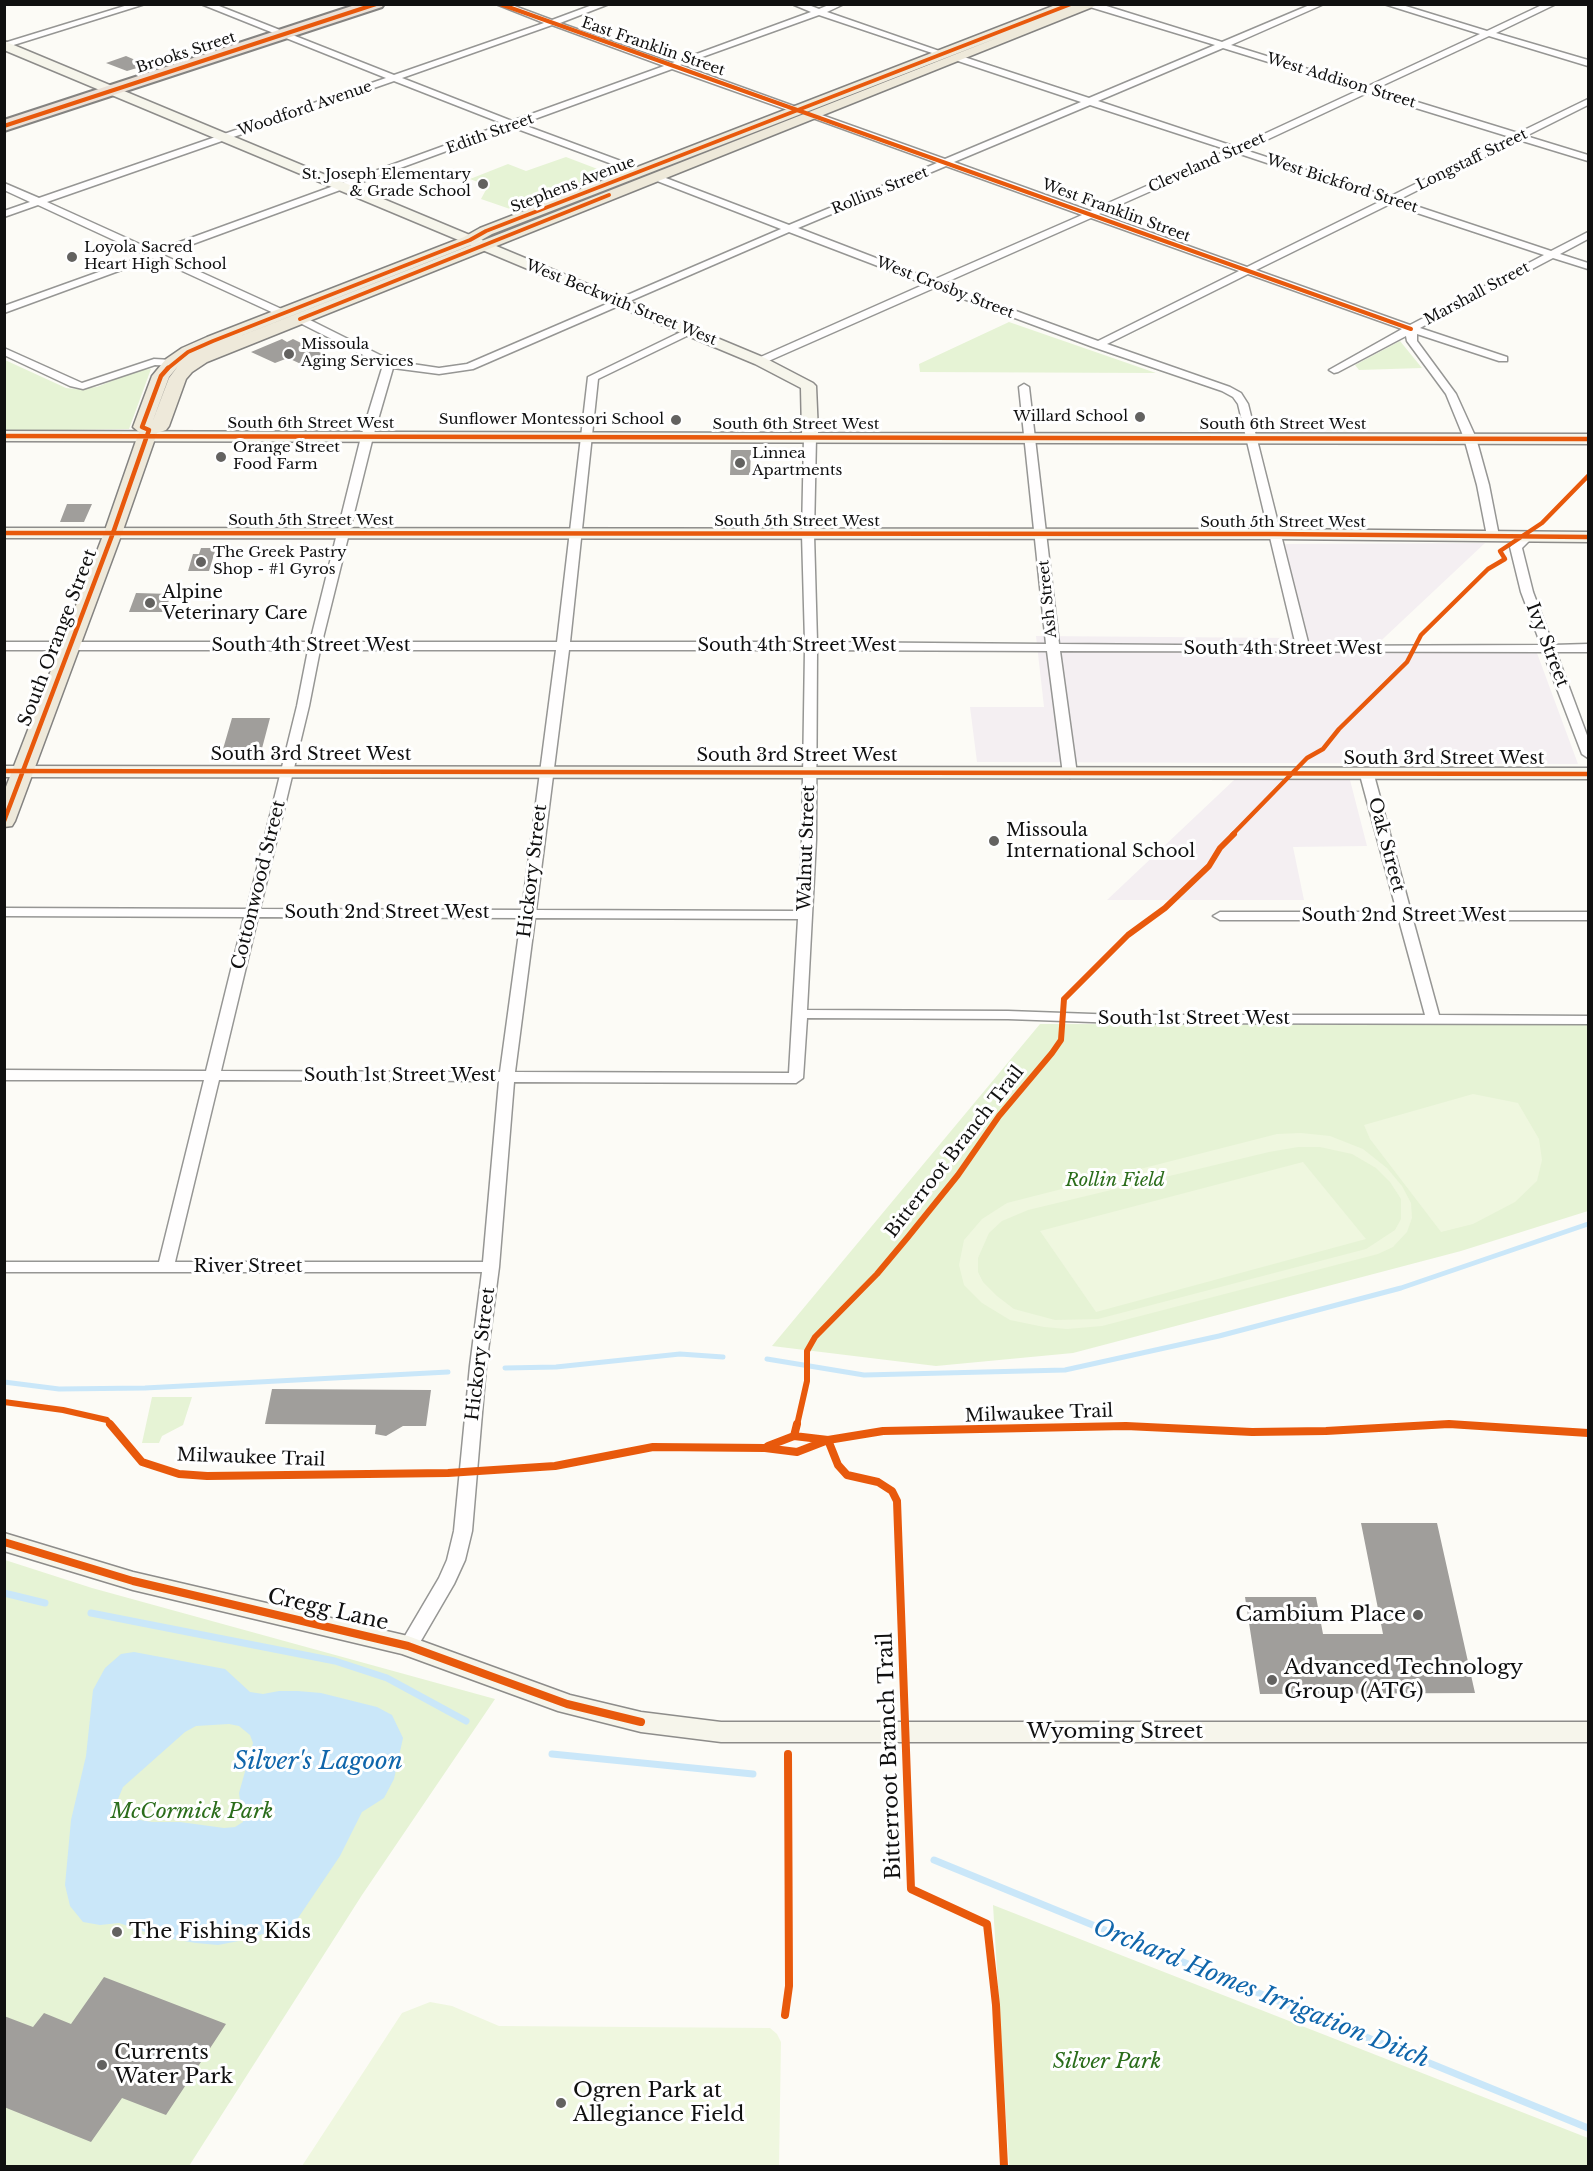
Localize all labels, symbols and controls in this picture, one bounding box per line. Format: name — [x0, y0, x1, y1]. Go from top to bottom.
street label: East Franklin Street — [579, 14, 727, 80]
street label: Brooks Street — [134, 28, 238, 78]
street label: West Addison Street — [1264, 50, 1418, 112]
street label: Woodford Avenue — [236, 78, 374, 140]
street label: Edith Street — [444, 110, 536, 158]
street label: Longstaff Street — [1414, 125, 1530, 195]
street label: Cleveland Street — [1146, 129, 1268, 197]
street label: West Bickford Street — [1264, 151, 1420, 217]
street label: Stephens Avenue — [508, 153, 638, 217]
street label: Rollins Street — [829, 163, 931, 219]
place label: St. Joseph Elementary & Grade School — [302, 166, 471, 201]
street label: West Franklin Street — [1039, 176, 1193, 246]
marker: St. Joseph Elementary & Grade School — [476, 177, 490, 191]
place label: Loyola Sacred Heart High School — [84, 239, 227, 274]
marker: Loyola Sacred Heart High School — [65, 250, 79, 264]
street label: West Crosby Street — [874, 253, 1016, 323]
street label: West Beckwith Street West — [523, 256, 719, 350]
street label: Marshall Street — [1421, 259, 1533, 329]
place label: Missoula Aging Services — [301, 336, 413, 371]
marker: Missoula Aging Services — [282, 347, 296, 361]
place label: Willard School — [1013, 408, 1128, 426]
marker: Willard School — [1133, 410, 1147, 424]
place label: Sunflower Montessori School — [439, 411, 664, 429]
marker: Sunflower Montessori School — [669, 413, 683, 427]
street label: South 6th Street West — [228, 415, 394, 433]
street label: South 6th Street West — [713, 416, 879, 434]
street label: South 6th Street West — [1200, 416, 1366, 434]
place label: Orange Street Food Farm — [233, 439, 340, 474]
place label: Linnea Apartments — [752, 445, 842, 480]
marker: Orange Street Food Farm — [214, 450, 228, 464]
marker: Linnea Apartments — [733, 456, 747, 470]
street label: South 5th Street West — [228, 512, 394, 530]
street label: South 5th Street West — [714, 513, 880, 531]
street label: South 5th Street West — [1200, 514, 1366, 532]
place label: The Greek Pastry Shop - #1 Gyros — [213, 544, 347, 579]
street label: South Orange Street — [14, 546, 102, 730]
marker: The Greek Pastry Shop - #1 Gyros — [194, 555, 208, 569]
street label: Ash Street — [1035, 559, 1061, 639]
place label: Alpine Veterinary Care — [162, 582, 307, 624]
marker: Alpine Veterinary Care — [143, 596, 157, 610]
street label: Ivy Street — [1521, 600, 1573, 690]
street label: South 4th Street West — [211, 635, 411, 657]
street label: South 4th Street West — [697, 635, 897, 657]
street label: South 4th Street West — [1183, 638, 1383, 660]
street label: South 3rd Street West — [211, 744, 411, 766]
street label: South 3rd Street West — [697, 745, 897, 767]
street label: South 3rd Street West — [1344, 748, 1544, 770]
street label: Walnut Street — [794, 785, 820, 911]
street label: Oak Street — [1363, 795, 1409, 895]
street label: Cottonwood Street — [228, 798, 290, 972]
street label: Hickory Street — [514, 803, 552, 939]
place label: Missoula International School — [1006, 820, 1195, 862]
marker: Missoula International School — [987, 834, 1001, 848]
street label: South 2nd Street West — [285, 902, 489, 924]
street label: South 2nd Street West — [1302, 905, 1506, 927]
street label: South 1st Street West — [1098, 1008, 1290, 1030]
street label: Bitterroot Branch Trail — [881, 1062, 1029, 1242]
street label: South 1st Street West — [304, 1065, 496, 1087]
park label: Rollin Field — [1065, 1170, 1165, 1192]
street label: River Street — [193, 1256, 303, 1278]
street label: Hickory Street — [462, 1286, 500, 1422]
street label: Milwaukee Trail — [964, 1401, 1114, 1427]
street label: Milwaukee Trail — [176, 1445, 326, 1471]
street label: Cregg Lane — [265, 1584, 391, 1636]
place label: Cambium Place — [1235, 1602, 1406, 1628]
marker: Cambium Place — [1411, 1608, 1425, 1622]
street label: Bitterroot Branch Trail — [873, 1632, 907, 1880]
place label: Advanced Technology Group (ATG) — [1284, 1655, 1523, 1705]
marker: Advanced Technology Group (ATG) — [1265, 1673, 1279, 1687]
street label: Wyoming Street — [1027, 1719, 1203, 1745]
water label: Silver's Lagoon — [233, 1748, 403, 1776]
park label: McCormick Park — [111, 1799, 273, 1825]
water label: Orchard Homes Irrigation Ditch — [1089, 1913, 1433, 2075]
place label: The Fishing Kids — [129, 1919, 311, 1945]
marker: The Fishing Kids — [110, 1925, 124, 1939]
place label: Currents Water Park — [114, 2040, 233, 2090]
park label: Silver Park — [1053, 2049, 1161, 2075]
marker: Currents Water Park — [95, 2058, 109, 2072]
place label: Ogren Park at Allegiance Field — [573, 2078, 744, 2128]
marker: Ogren Park at Allegiance Field — [554, 2096, 568, 2110]

